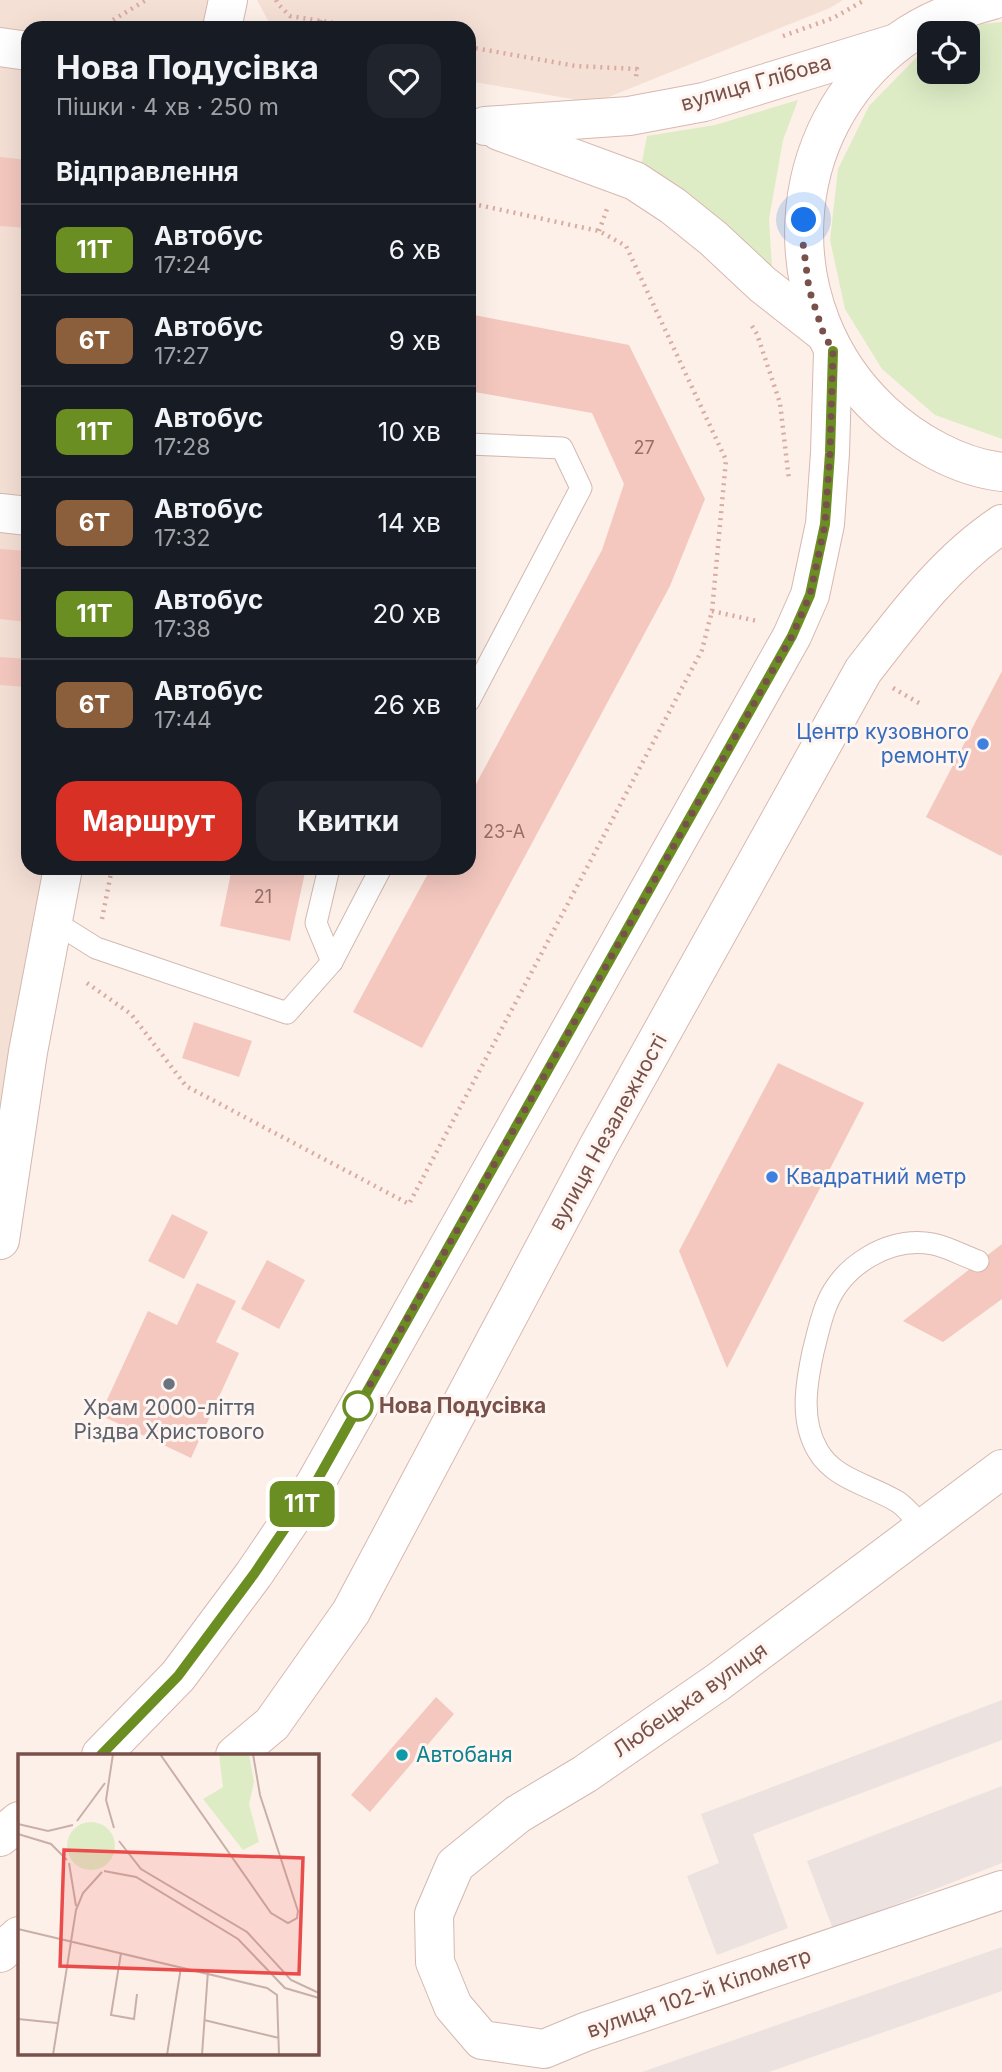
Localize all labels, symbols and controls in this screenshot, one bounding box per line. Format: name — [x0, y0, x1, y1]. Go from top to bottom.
map controls — [917, 21, 980, 84]
button: locate — [917, 21, 980, 84]
button: heart — [367, 44, 441, 118]
text: Нова Подусівка — [56, 47, 319, 87]
street label: вулиця Глібова — [678, 49, 834, 116]
text: Пішки · 4 хв · 250 m — [56, 93, 279, 121]
text: Відправлення — [56, 156, 239, 187]
your location — [786, 202, 821, 237]
text: Автобус — [154, 220, 263, 251]
text: 6 хв — [389, 234, 441, 265]
text: 11Т — [76, 235, 113, 264]
text: 17:24 — [154, 251, 211, 279]
text: Автобус — [154, 311, 263, 342]
text: 9 хв — [389, 325, 441, 356]
text: 6Т — [79, 326, 110, 355]
text: 17:27 — [154, 342, 209, 370]
text: Автобус — [154, 402, 263, 433]
text: 10 хв — [378, 416, 441, 447]
text: 11Т — [76, 417, 113, 446]
text: 17:28 — [154, 433, 210, 461]
house number: 27 — [633, 437, 655, 458]
text: Автобус — [154, 493, 263, 524]
text: 14 хв — [377, 507, 441, 538]
text: 6Т — [79, 508, 110, 537]
text: 17:32 — [154, 524, 210, 552]
text: Автобус — [154, 584, 263, 615]
text: 20 хв — [373, 598, 441, 629]
text: 11Т — [76, 599, 113, 628]
text: 17:38 — [154, 615, 211, 643]
text: Автобус — [154, 675, 263, 706]
text: 26 хв — [373, 689, 441, 720]
text: 6Т — [79, 690, 110, 719]
text: 17:44 — [154, 706, 212, 734]
place label: Центр кузовного ремонту — [796, 719, 969, 768]
marker: Центр кузовного ремонту — [975, 736, 991, 752]
button: Маршрут — [56, 781, 242, 861]
button: Квитки — [256, 781, 441, 861]
house number: 23-А — [483, 821, 525, 842]
house number: 21 — [254, 886, 272, 907]
street label: вулиця Незалежності — [543, 1029, 672, 1234]
place label: Квадратний метр — [786, 1164, 966, 1189]
marker: Квадратний метр — [764, 1169, 780, 1185]
marker: Храм 2000-ліття Різдва Христового — [161, 1376, 177, 1392]
marker: Нова Подусівка — [343, 1391, 373, 1421]
place label: Нова Подусівка — [379, 1393, 546, 1418]
place label: Храм 2000-ліття Різдва Христового — [73, 1395, 265, 1444]
line badge: 11Т — [262, 1481, 342, 1527]
text: 11Т — [284, 1489, 320, 1518]
street label: Любецька вулиця — [608, 1637, 772, 1762]
place label: Автобаня — [416, 1742, 513, 1767]
marker: Автобаня — [394, 1747, 410, 1763]
inset map — [18, 1754, 318, 2054]
street label: вулиця 102-й Кілометр — [583, 1942, 814, 2043]

